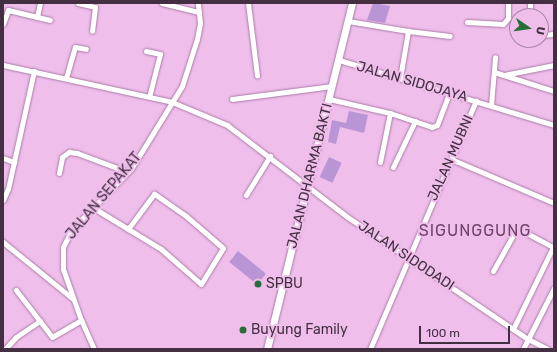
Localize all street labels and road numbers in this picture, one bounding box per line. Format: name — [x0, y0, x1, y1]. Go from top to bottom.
street label: JALAN SIDOJAYA — [355, 58, 469, 106]
street label: JALAN DHARMA BAKTI — [284, 101, 336, 251]
street label: JALAN MUBNI — [425, 112, 477, 204]
street label: JALAN SEPAKAT — [63, 149, 145, 243]
street label: JALAN SIDODADI — [355, 218, 457, 294]

